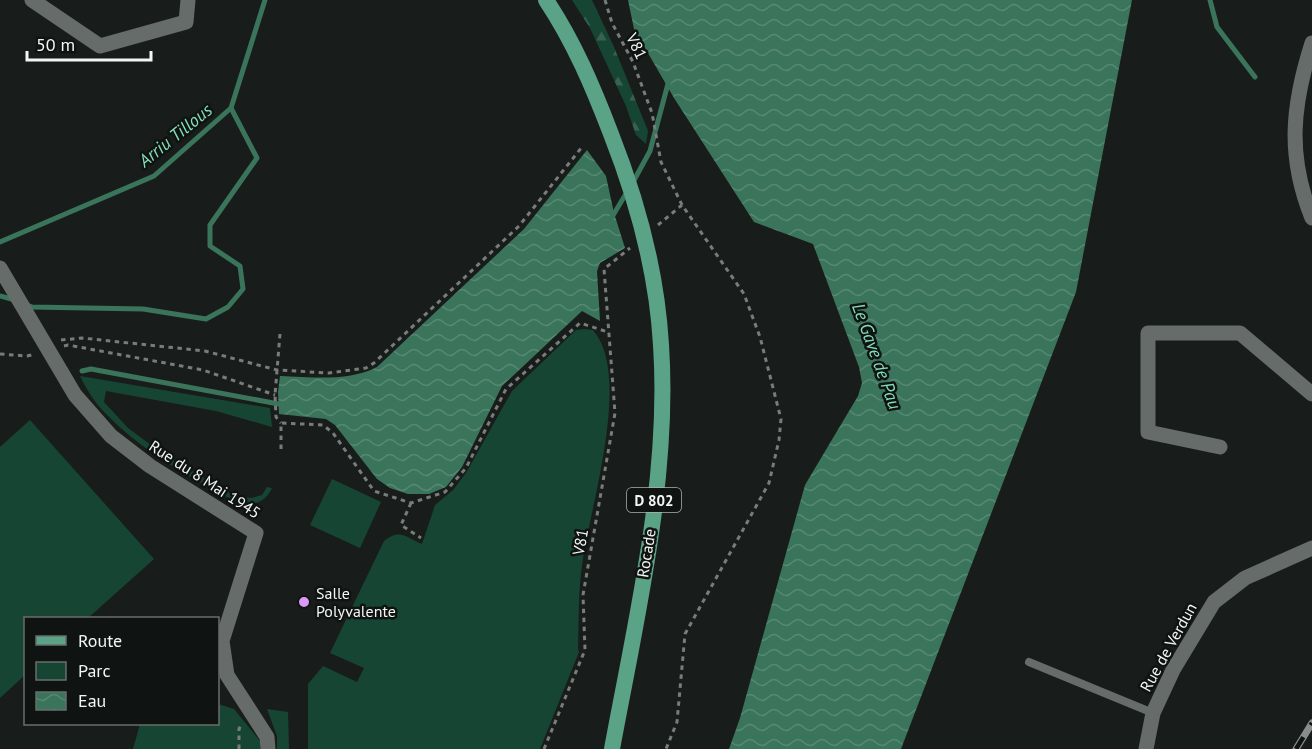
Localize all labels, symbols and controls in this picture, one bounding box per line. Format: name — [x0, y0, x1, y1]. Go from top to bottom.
scale bar — [27, 24, 152, 62]
street label: V81 — [622, 29, 652, 62]
text: 50 m — [36, 33, 75, 56]
water label: Arriu Tillous — [133, 98, 217, 172]
water label: Le Gave de Pau — [847, 300, 907, 412]
street label: Rue du 8 Mai 1945 — [145, 436, 265, 522]
road number: D 802 — [627, 488, 681, 512]
street label: V81 — [568, 527, 592, 558]
street label: Rocade — [632, 527, 660, 579]
place label: Salle Polyvalente — [316, 583, 396, 621]
marker: Salle Polyvalente — [297, 595, 311, 609]
street label: Rue de Verdun — [1135, 599, 1201, 695]
legend — [24, 617, 219, 725]
text: Route — [78, 629, 122, 652]
text: Parc — [78, 659, 111, 682]
text: Eau — [78, 689, 106, 712]

